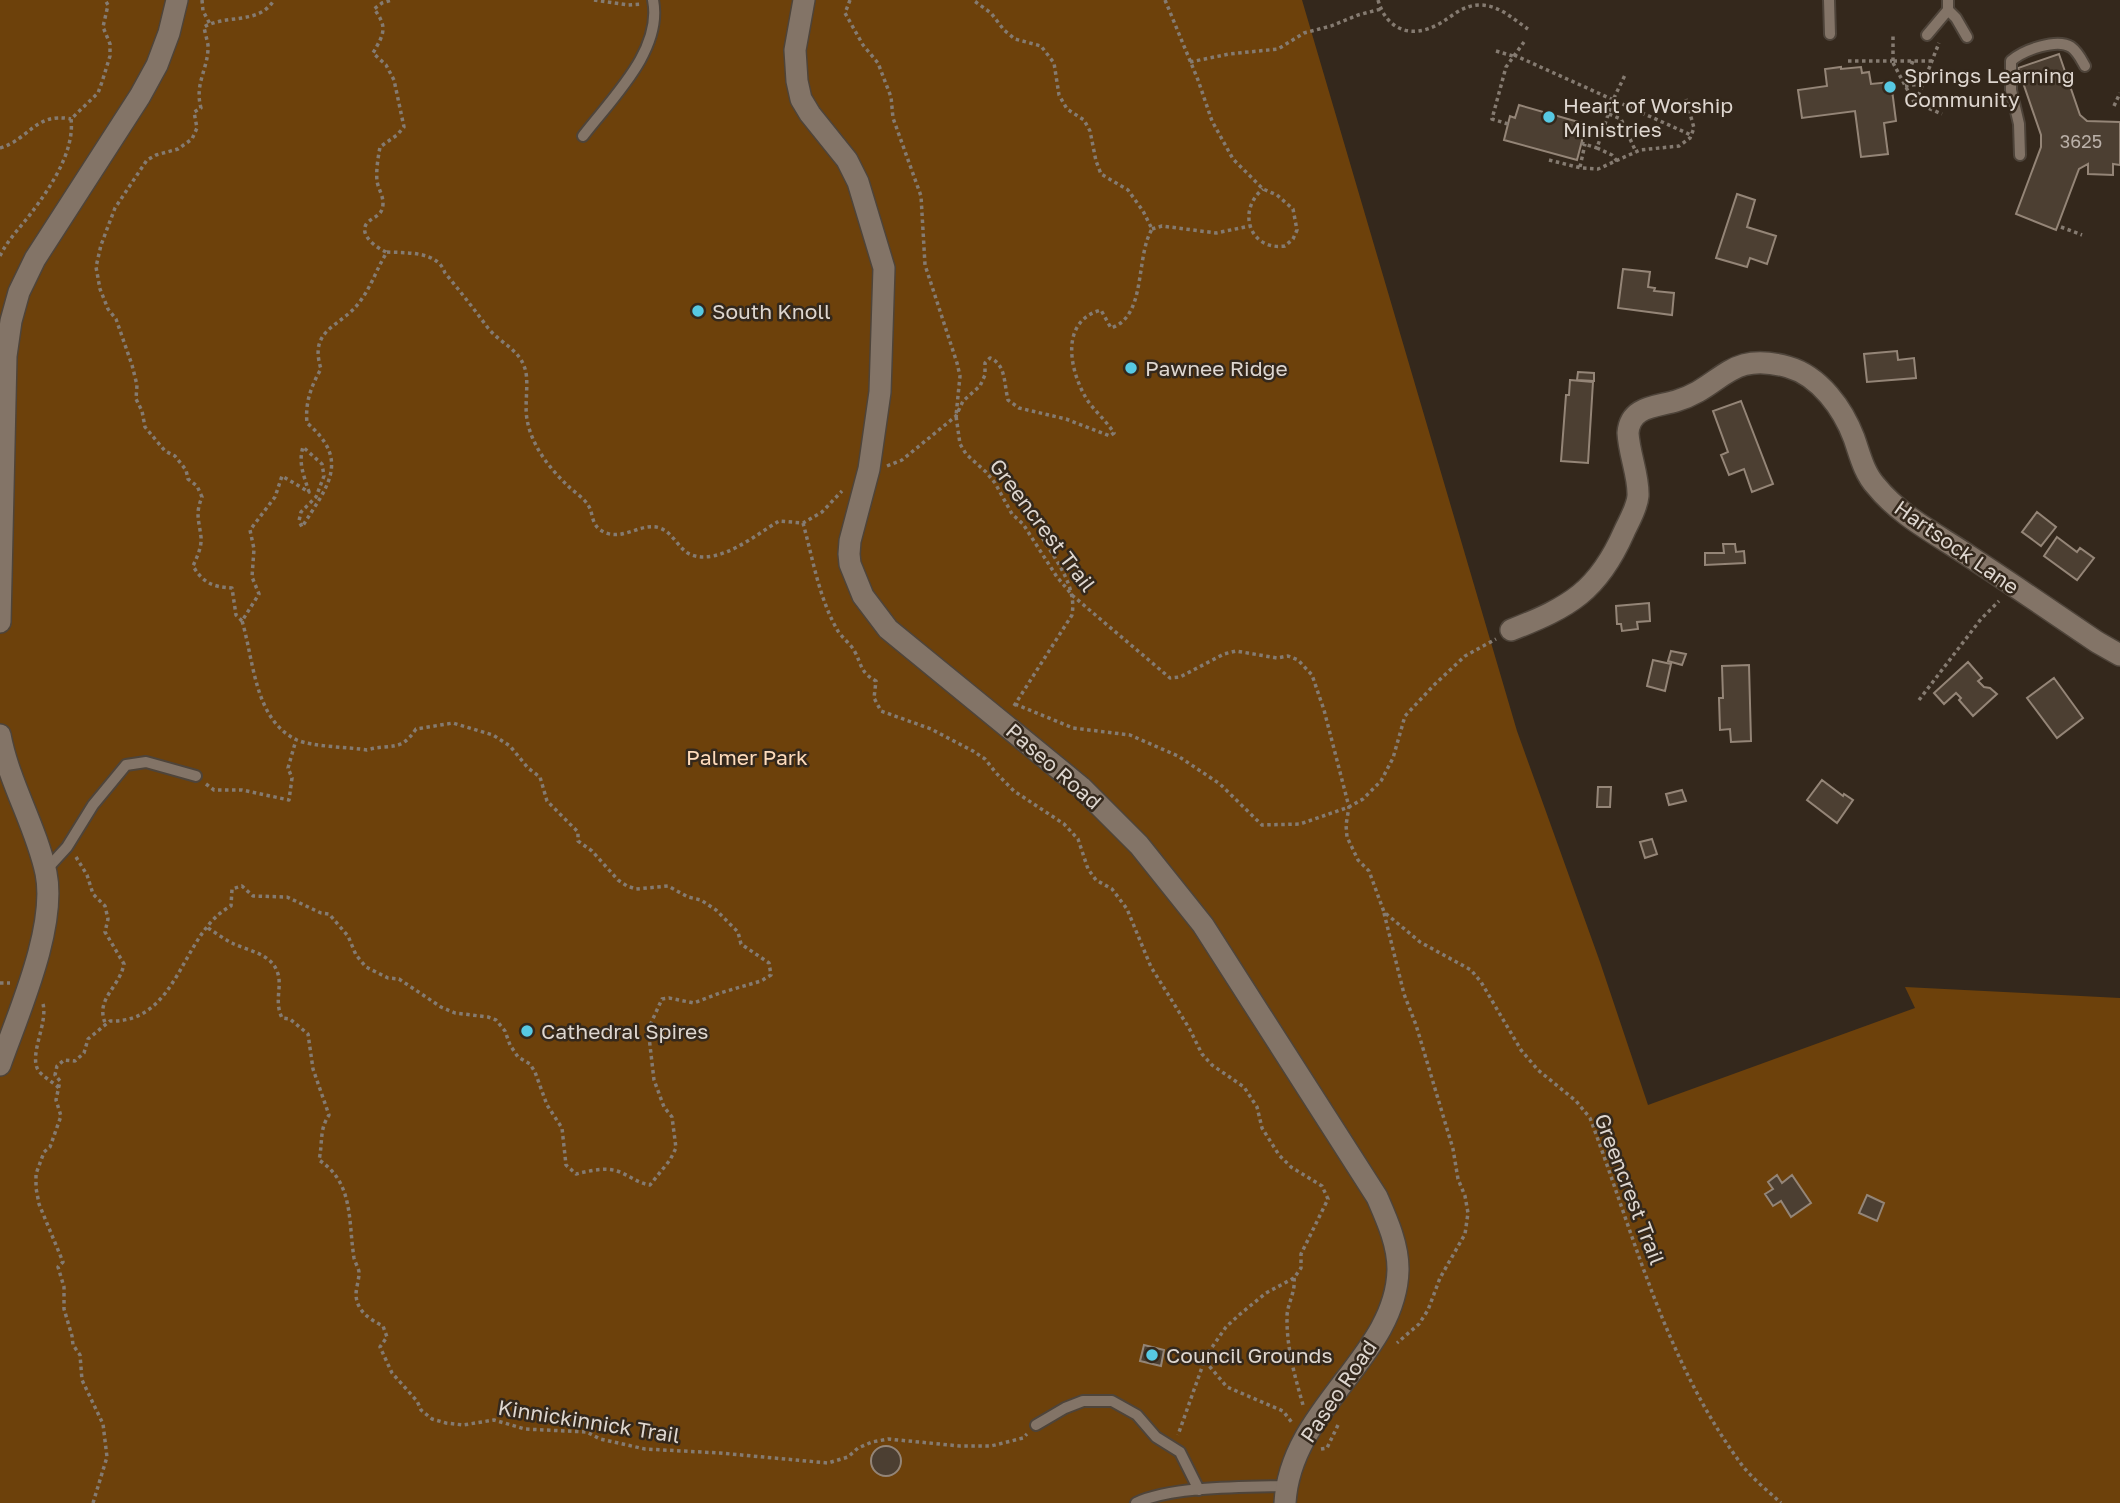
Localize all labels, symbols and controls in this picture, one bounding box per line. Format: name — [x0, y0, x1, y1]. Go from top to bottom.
place label: Springs Learning Community — [1904, 62, 2075, 112]
marker: Springs Learning Community — [1882, 79, 1898, 95]
place label: Heart of Worship Ministries — [1563, 92, 1733, 142]
marker: Heart of Worship Ministries — [1541, 109, 1557, 125]
house number: 3625 — [2060, 130, 2102, 152]
place label: South Knoll — [712, 298, 831, 324]
marker: South Knoll — [690, 303, 706, 319]
place label: Pawnee Ridge — [1145, 355, 1288, 381]
marker: Pawnee Ridge — [1123, 360, 1139, 376]
street label: Greencrest Trail — [985, 453, 1101, 597]
street label: Hartsock Lane — [1890, 494, 2024, 600]
street label: Paseo Road — [1001, 717, 1107, 815]
park label: Palmer Park — [686, 744, 808, 770]
place label: Cathedral Spires — [541, 1018, 708, 1044]
marker: Cathedral Spires — [519, 1023, 535, 1039]
street label: Greencrest Trail — [1589, 1110, 1671, 1268]
street label: Paseo Road — [1294, 1335, 1382, 1447]
place label: Council Grounds — [1166, 1342, 1333, 1368]
marker: Council Grounds — [1144, 1347, 1160, 1363]
street label: Kinnickinnick Trail — [496, 1394, 682, 1448]

